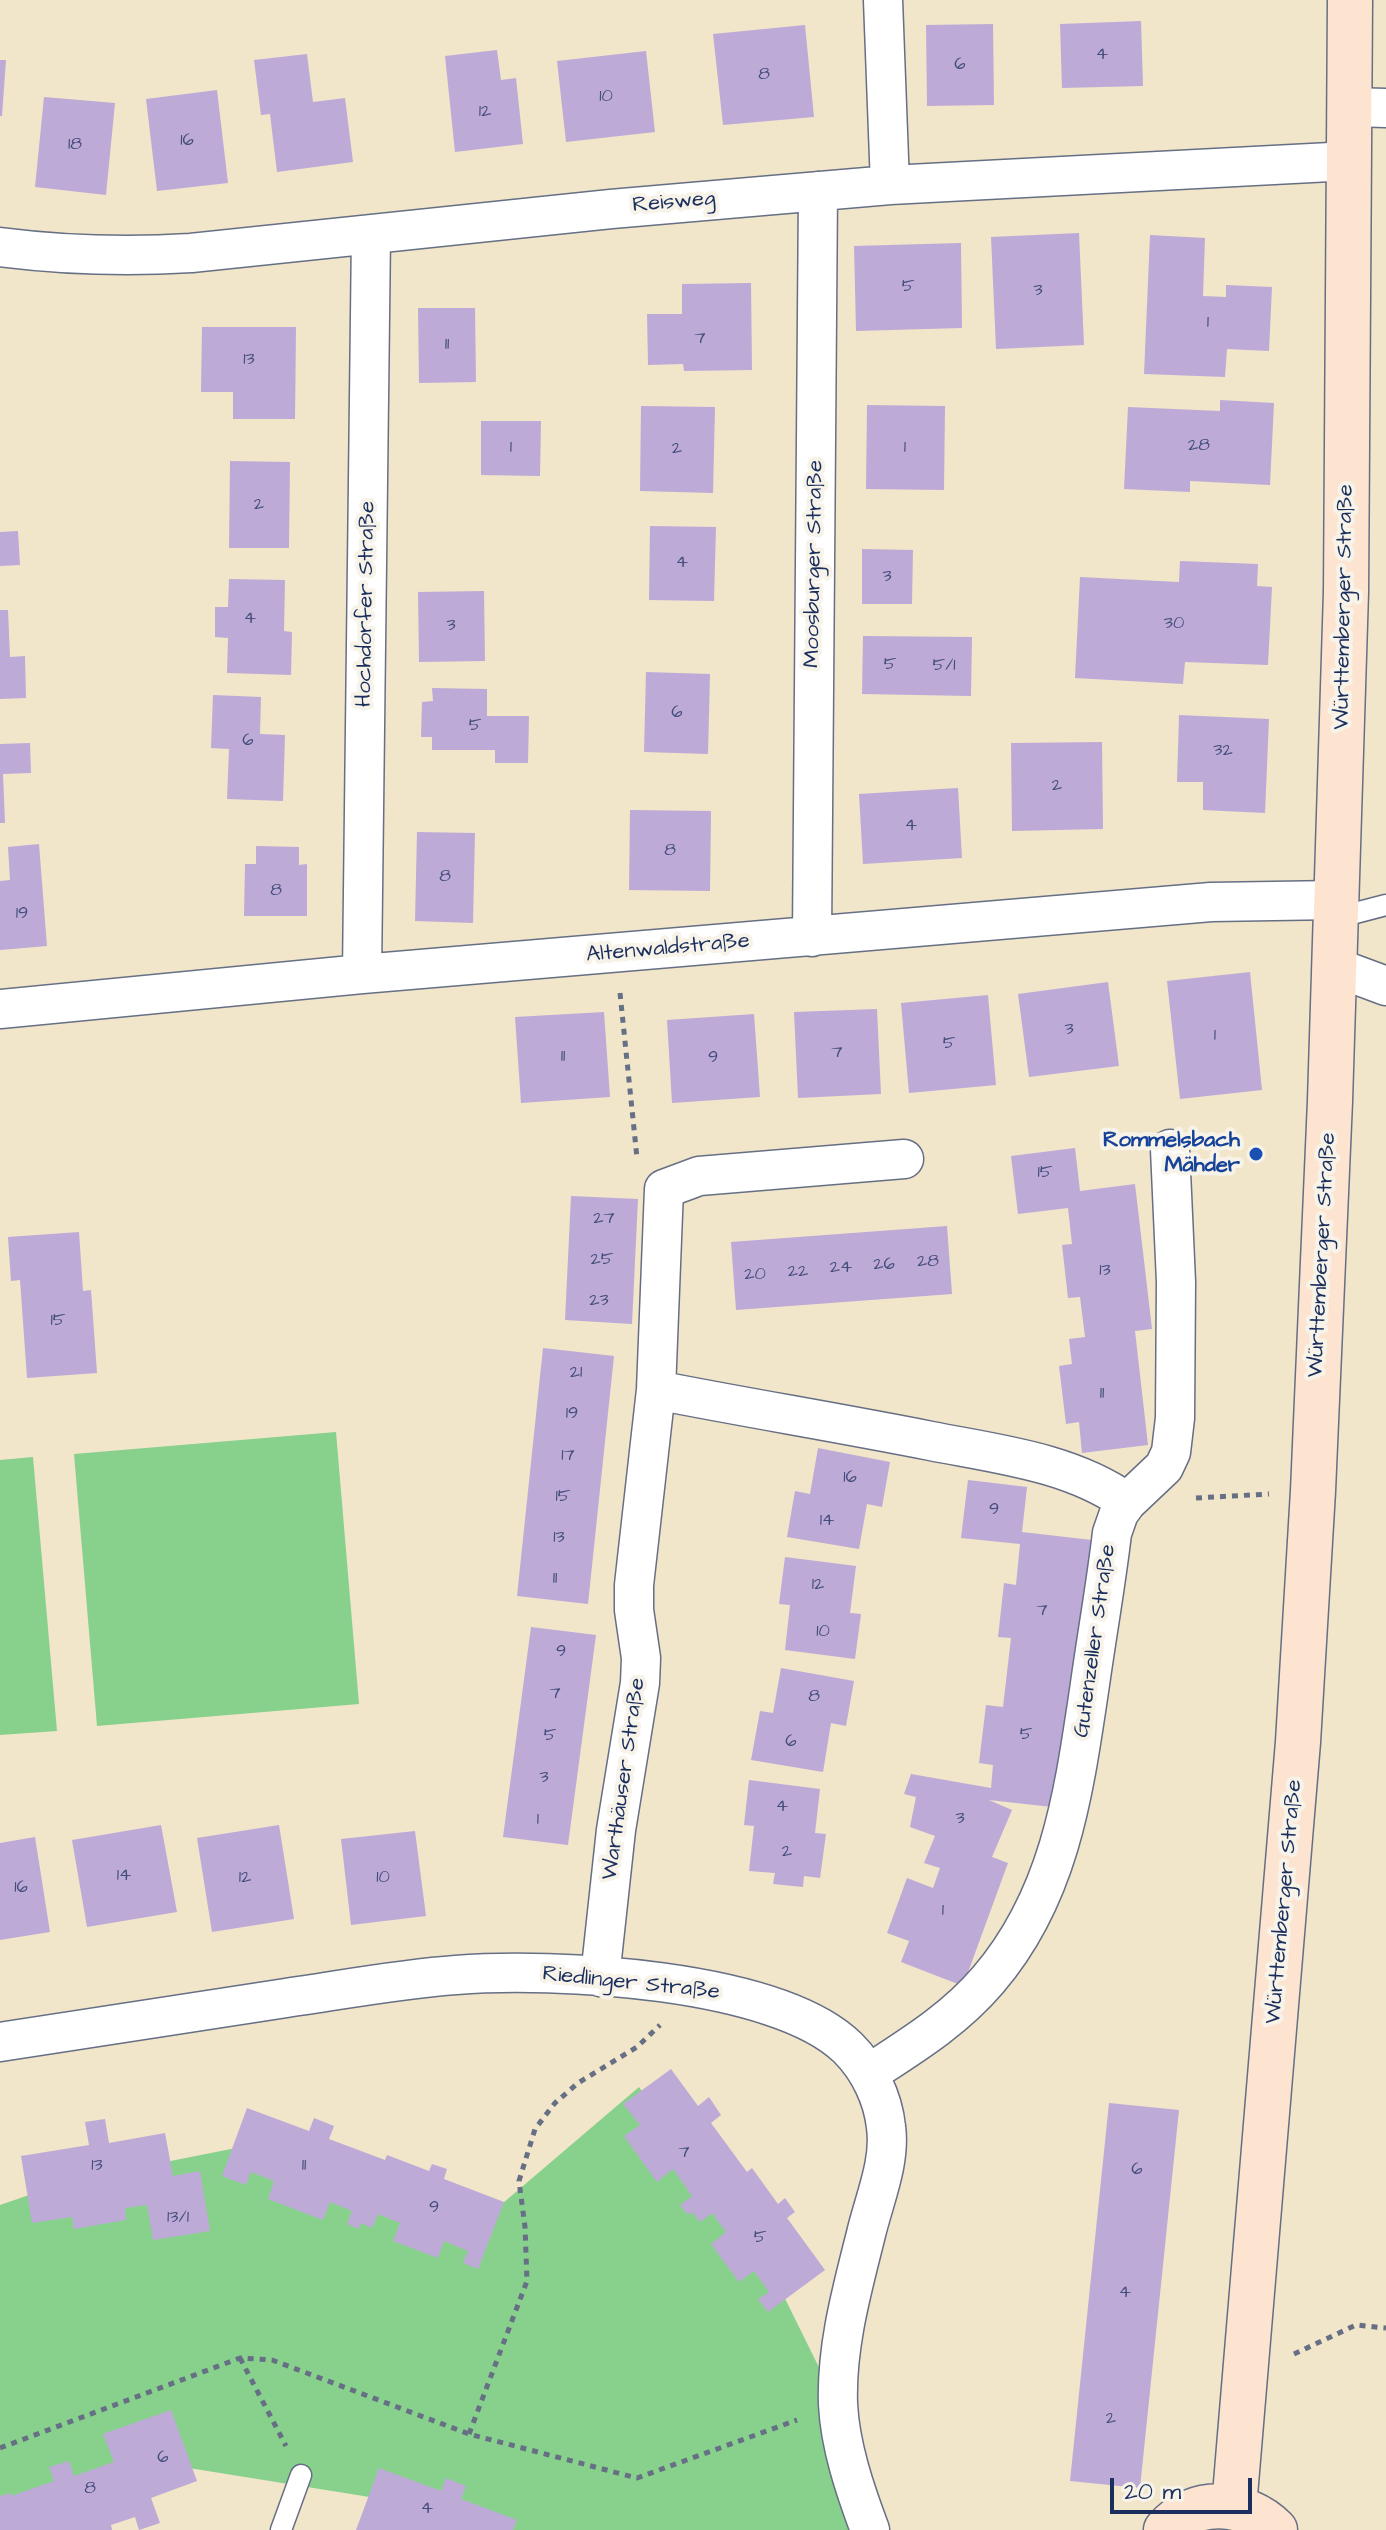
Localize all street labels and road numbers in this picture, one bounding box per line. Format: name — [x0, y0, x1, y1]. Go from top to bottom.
street label: Reisweg — [632, 186, 716, 220]
street label: Moosburger Straße — [800, 460, 830, 668]
street label: Württemberger Straße — [1330, 484, 1360, 730]
street label: Hochdorfer Straße — [352, 501, 382, 707]
street label: Altenwaldstraße — [585, 929, 751, 969]
street label: Württemberger Straße — [1303, 1132, 1343, 1378]
street label: Gutenzeller Straße — [1069, 1543, 1123, 1739]
street label: Warthäuser Straße — [598, 1676, 652, 1882]
street label: Württemberger Straße — [1261, 1779, 1309, 2025]
street label: Riedlinger Straße — [541, 1962, 721, 2006]

